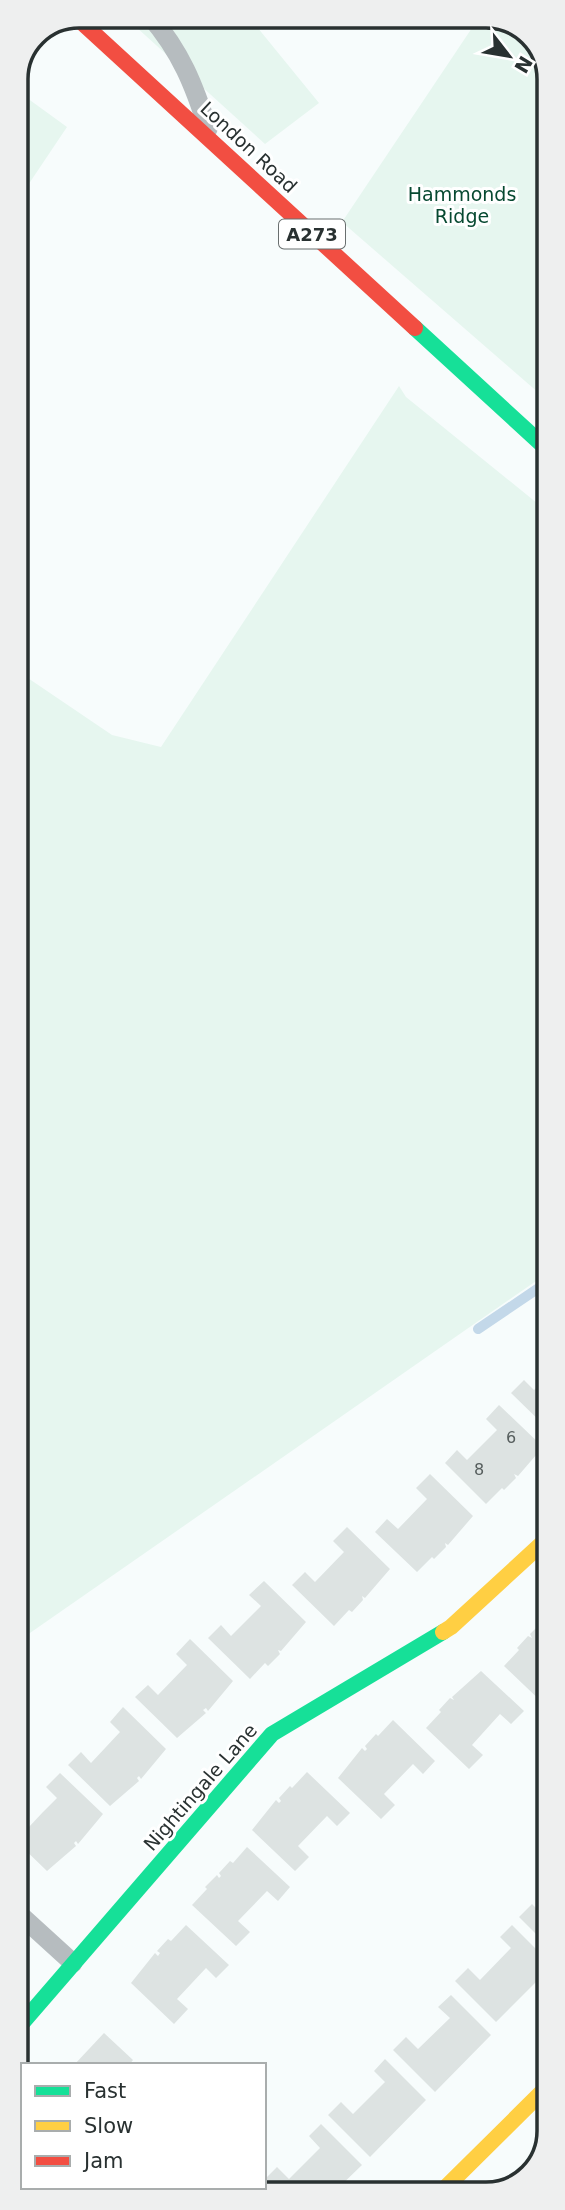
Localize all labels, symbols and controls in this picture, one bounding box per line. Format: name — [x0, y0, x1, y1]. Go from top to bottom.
north arrow — [474, 21, 544, 91]
text: N — [510, 52, 537, 77]
street label: London Road — [196, 97, 302, 197]
park label: Hammonds Ridge — [408, 183, 516, 227]
road number: A273 — [279, 220, 345, 248]
house number: 6 — [506, 1428, 516, 1447]
house number: 8 — [474, 1460, 484, 1479]
street label: Nightingale Lane — [139, 1719, 261, 1855]
legend — [21, 2063, 266, 2189]
text: Fast — [84, 2079, 126, 2103]
text: Slow — [84, 2114, 133, 2138]
text: Jam — [82, 2149, 124, 2173]

